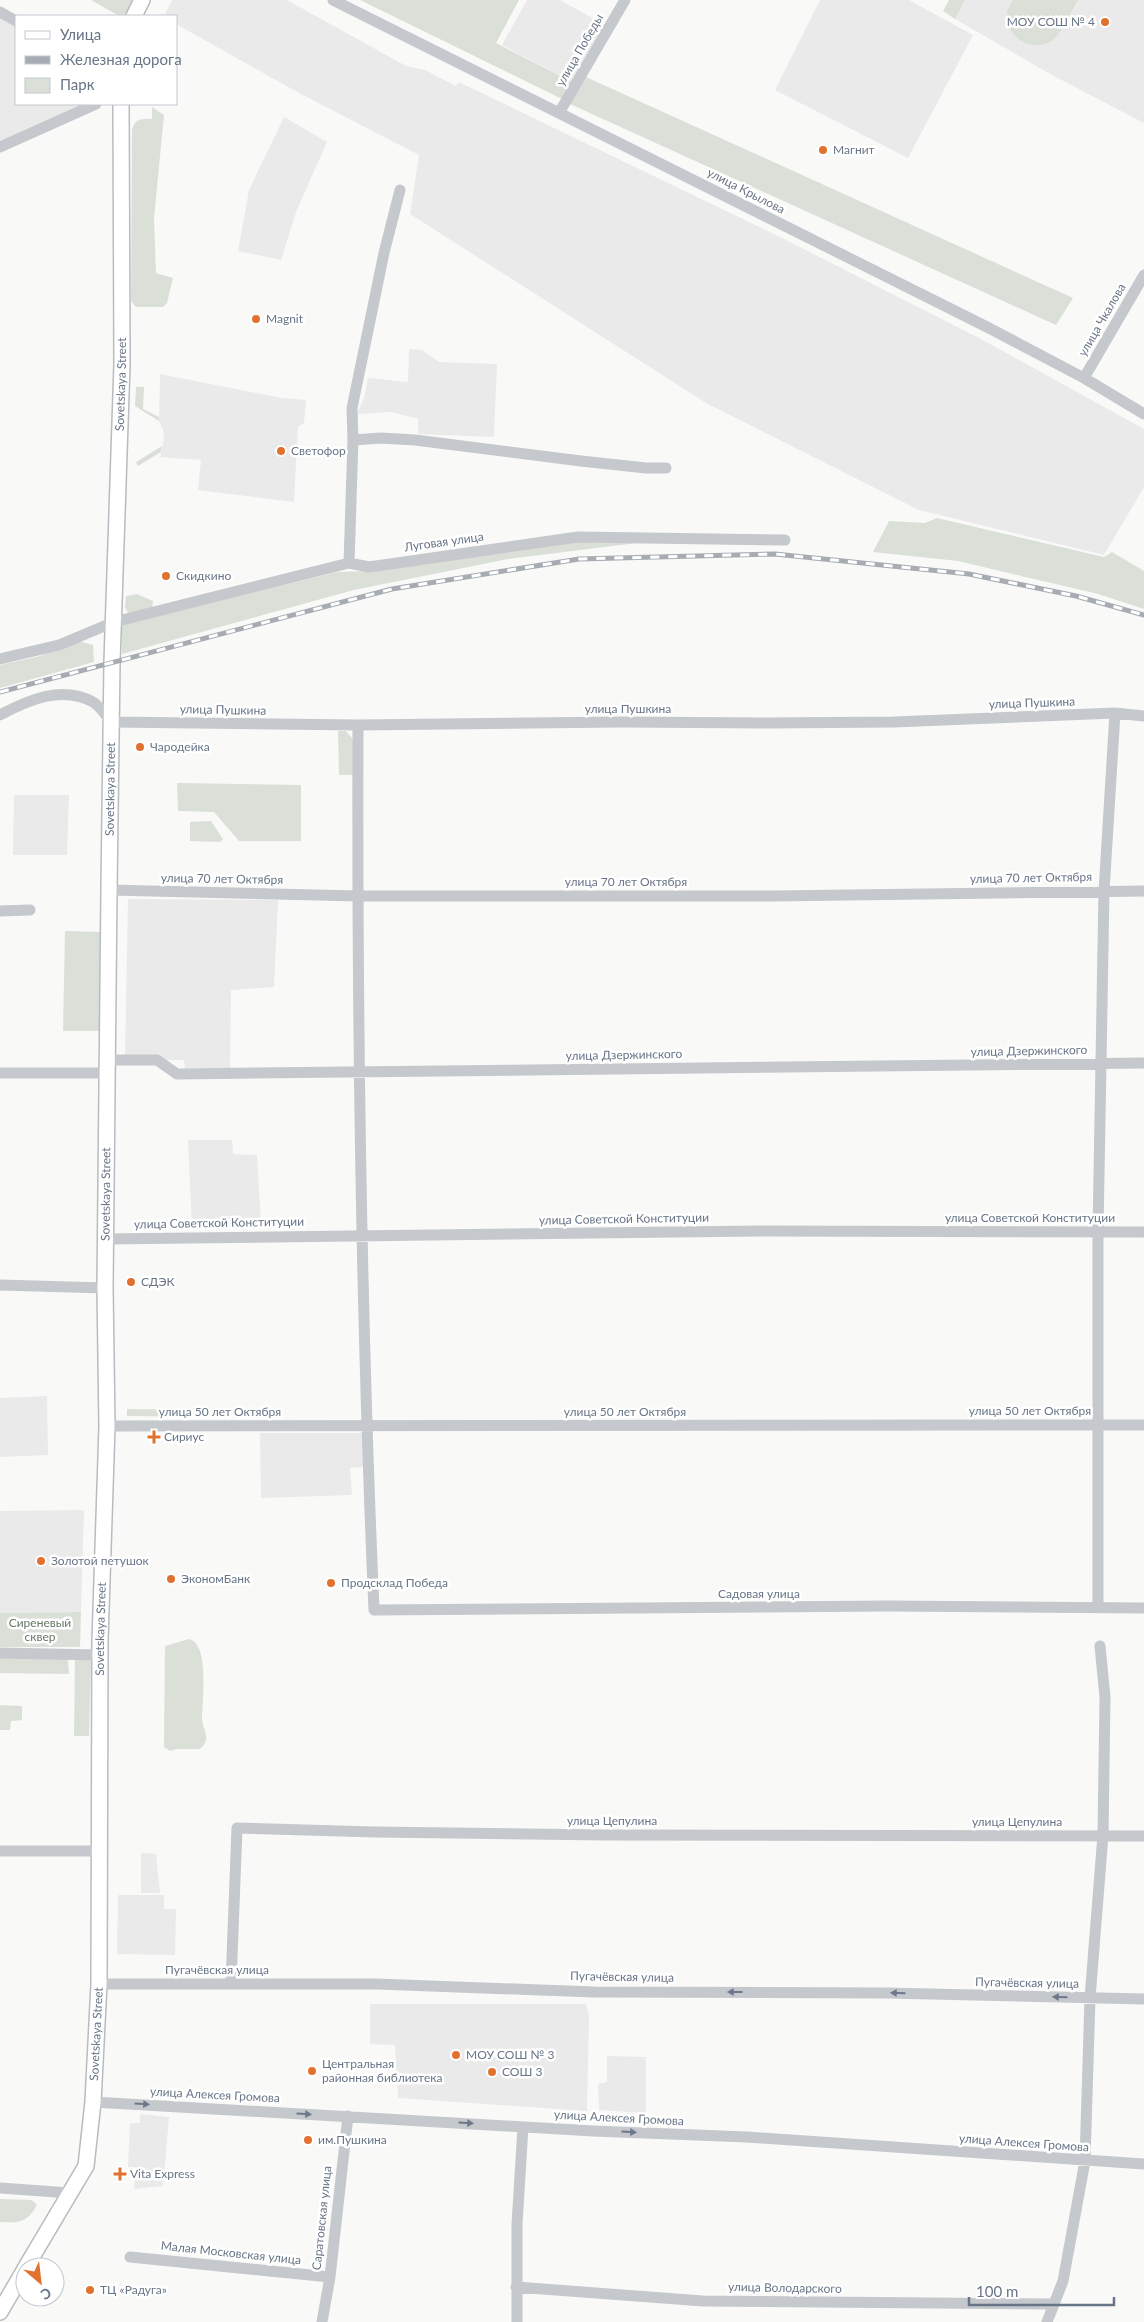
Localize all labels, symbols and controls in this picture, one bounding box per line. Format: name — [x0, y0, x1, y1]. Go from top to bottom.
street label: улица Победы — [553, 11, 606, 88]
place label: МОУ СОШ № 4 — [1007, 14, 1095, 29]
legend — [15, 15, 178, 105]
marker: МОУ СОШ № 4 — [1099, 16, 1111, 28]
text: Улица — [60, 25, 101, 43]
text: Железная дорога — [60, 50, 182, 68]
text: Парк — [60, 75, 95, 93]
place label: Магнит — [833, 142, 875, 157]
marker: Магнит — [817, 144, 829, 156]
street label: улица Крылова — [705, 165, 787, 217]
street label: улица Чкалова — [1075, 281, 1128, 359]
place label: Magnit — [266, 311, 304, 326]
marker: Magnit — [250, 313, 262, 325]
street label: Sovetskaya Street — [112, 337, 129, 431]
place label: Светофор — [291, 443, 346, 458]
marker: Светофор — [275, 445, 287, 457]
street label: Луговая улица — [402, 529, 485, 555]
place label: Скидкино — [176, 568, 231, 583]
marker: Скидкино — [160, 570, 172, 582]
street label: улица Пушкина — [989, 693, 1075, 712]
street label: улица Пушкина — [180, 701, 266, 718]
street label: улица Пушкина — [585, 701, 671, 716]
place label: Чародейка — [150, 739, 210, 754]
marker: Чародейка — [134, 741, 146, 753]
street label: Sovetskaya Street — [102, 742, 118, 836]
street label: улица 70 лет Октября — [970, 869, 1092, 886]
street label: улица 70 лет Октября — [161, 870, 283, 887]
street label: улица 70 лет Октября — [565, 874, 687, 889]
street label: улица Дзержинского — [971, 1042, 1088, 1059]
street label: улица Дзержинского — [566, 1046, 683, 1063]
street label: Sovetskaya Street — [97, 1147, 113, 1241]
street label: улица Советской Конституции — [539, 1210, 709, 1227]
street label: улица Советской Конституции — [945, 1210, 1115, 1225]
street label: улица Советской Конституции — [134, 1214, 304, 1231]
place label: СДЭК — [141, 1274, 175, 1289]
marker: СДЭК — [125, 1276, 137, 1288]
street label: улица 50 лет Октября — [969, 1403, 1091, 1418]
street label: улица 50 лет Октября — [159, 1404, 281, 1419]
street label: улица 50 лет Октября — [564, 1404, 686, 1419]
place label: Сириус — [164, 1429, 205, 1444]
marker: Сириус — [148, 1431, 160, 1443]
place label: Золотой петушок — [51, 1553, 150, 1568]
marker: Золотой петушок — [35, 1555, 47, 1567]
place label: ЭкономБанк — [181, 1571, 251, 1586]
marker: ЭкономБанк — [165, 1573, 177, 1585]
place label: Продсклад Победа — [341, 1575, 448, 1590]
marker: Продсклад Победа — [325, 1577, 337, 1589]
street label: Sovetskaya Street — [92, 1581, 109, 1676]
street label: Садовая улица — [718, 1586, 800, 1601]
park label: Сиреневый сквер — [9, 1615, 71, 1644]
street label: улица Цепулина — [567, 1813, 657, 1828]
street label: улица Цепулина — [972, 1814, 1062, 1829]
street label: Пугачёвская улица — [165, 1962, 269, 1977]
street label: Пугачёвская улица — [570, 1968, 674, 1985]
street label: Пугачёвская улица — [975, 1974, 1079, 1991]
street label: Sovetskaya Street — [86, 1986, 106, 2081]
one-way arrow — [727, 1988, 743, 1996]
one-way arrow — [890, 1989, 906, 1997]
one-way arrow — [1052, 1993, 1068, 2001]
place label: МОУ СОШ № 3 — [466, 2047, 554, 2062]
marker: МОУ СОШ № 3 — [450, 2049, 462, 2061]
place label: Центральная районная библиотека — [322, 2056, 442, 2085]
place label: СОШ 3 — [502, 2064, 542, 2079]
marker: Центральная районная библиотека — [306, 2065, 318, 2077]
marker: СОШ 3 — [486, 2066, 498, 2078]
street label: улица Алексея Громова — [150, 2084, 280, 2105]
one-way arrow — [134, 2101, 150, 2109]
street label: улица Алексея Громова — [554, 2107, 684, 2128]
one-way arrow — [297, 2110, 313, 2118]
one-way arrow — [459, 2120, 475, 2128]
one-way arrow — [621, 2129, 637, 2137]
street label: улица Алексея Громова — [959, 2130, 1089, 2155]
place label: им.Пушкина — [318, 2132, 387, 2147]
marker: им.Пушкина — [302, 2134, 314, 2146]
street label: Саратовская улица — [309, 2165, 334, 2271]
place label: Vita Express — [130, 2166, 195, 2181]
marker: Vita Express — [114, 2168, 126, 2180]
street label: Малая Московская улица — [160, 2238, 302, 2267]
north arrow — [15, 2257, 65, 2307]
scale bar — [969, 2274, 1114, 2306]
street label: улица Володарского — [728, 2279, 842, 2296]
place label: ТЦ «Радуга» — [100, 2282, 167, 2297]
text: 100 m — [976, 2282, 1018, 2300]
text: С — [38, 2284, 54, 2304]
marker: ТЦ «Радуга» — [84, 2284, 96, 2296]

